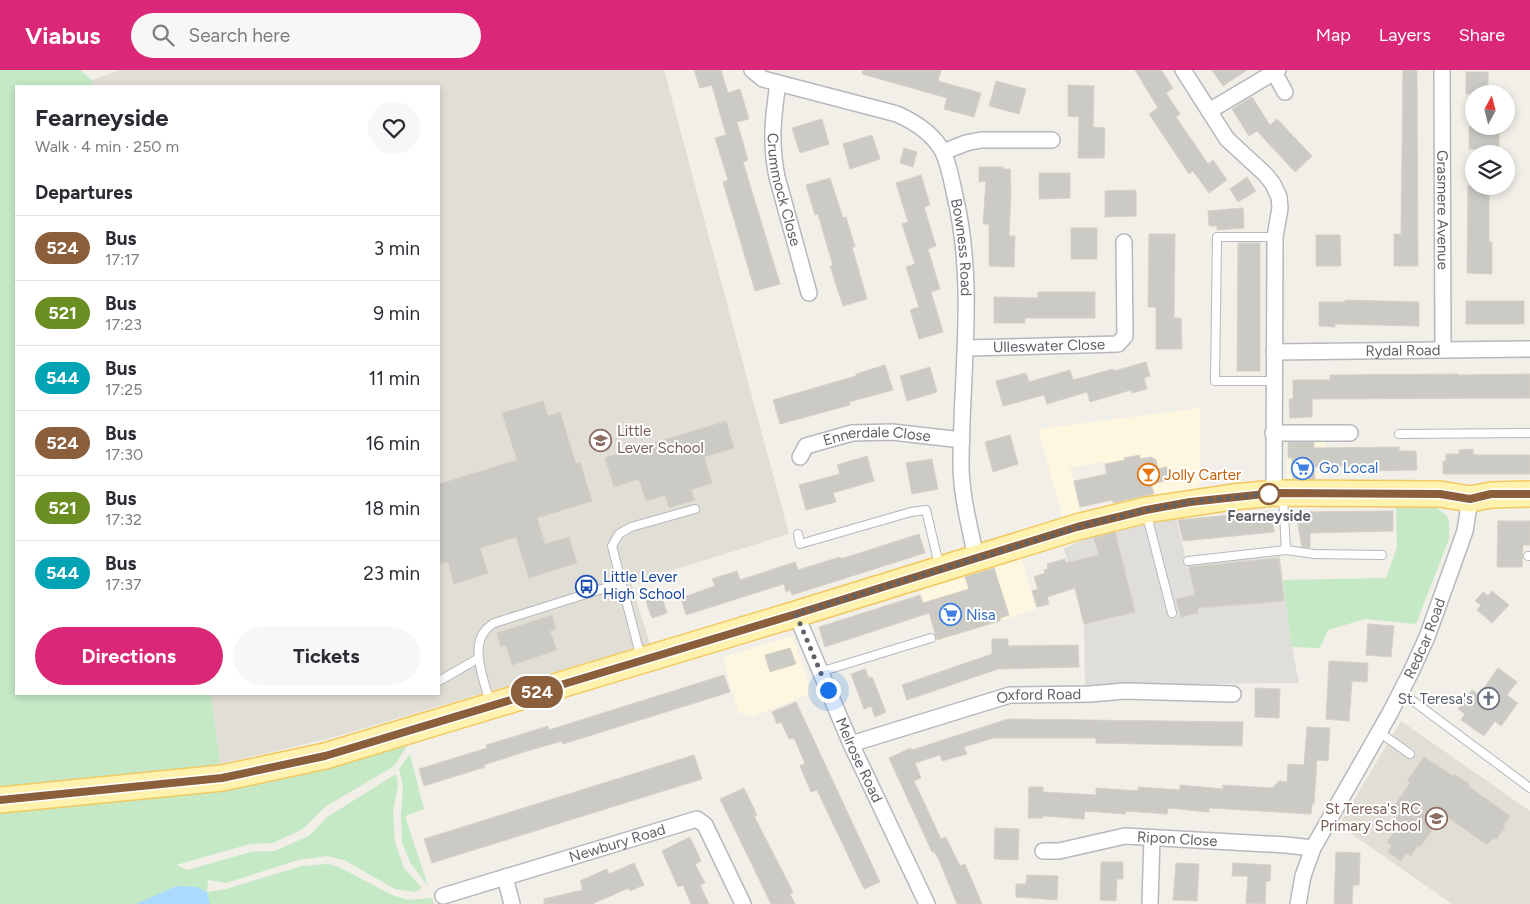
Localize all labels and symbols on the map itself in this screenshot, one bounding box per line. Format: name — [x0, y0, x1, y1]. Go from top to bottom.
north arrow — [1465, 85, 1515, 135]
street label: Crummock Close — [764, 133, 805, 248]
street label: Grasmere Avenue — [1433, 150, 1452, 270]
street label: Bowness Road — [947, 197, 975, 296]
street label: Ulleswater Close — [993, 335, 1105, 356]
street label: Rydal Road — [1365, 341, 1441, 360]
place label: Little Lever School — [617, 422, 704, 457]
street label: Ennerdale Close — [821, 423, 932, 450]
school or university icon: Little Lever School — [589, 428, 613, 452]
supermarket icon: Go Local — [1291, 456, 1315, 480]
place label: Go Local — [1319, 459, 1378, 477]
bar icon: Jolly Carter — [1136, 463, 1160, 487]
place label: Jolly Carter — [1164, 466, 1241, 484]
marker: Fearneyside — [1258, 483, 1280, 505]
place label: Fearneyside — [1227, 507, 1311, 525]
place label: Little Lever High School — [603, 568, 685, 603]
bus stop icon: Little Lever High School — [575, 574, 599, 598]
street label: Redcar Road — [1400, 596, 1449, 682]
supermarket icon: Nisa — [938, 603, 962, 627]
place label: Nisa — [966, 606, 996, 624]
line badge: 524 — [508, 676, 566, 708]
your location — [816, 678, 841, 703]
street label: Oxford Road — [994, 685, 1081, 708]
church icon: St. Teresa's — [1477, 687, 1501, 711]
place label: St. Teresa's — [1398, 690, 1473, 708]
street label: Melrose Road — [832, 715, 886, 805]
place label: St Teresa's RC Primary School — [1320, 800, 1421, 835]
school or university icon: St Teresa's RC Primary School — [1425, 806, 1449, 830]
street label: Newbury Road — [567, 820, 668, 866]
street label: Ripon Close — [1136, 828, 1218, 850]

